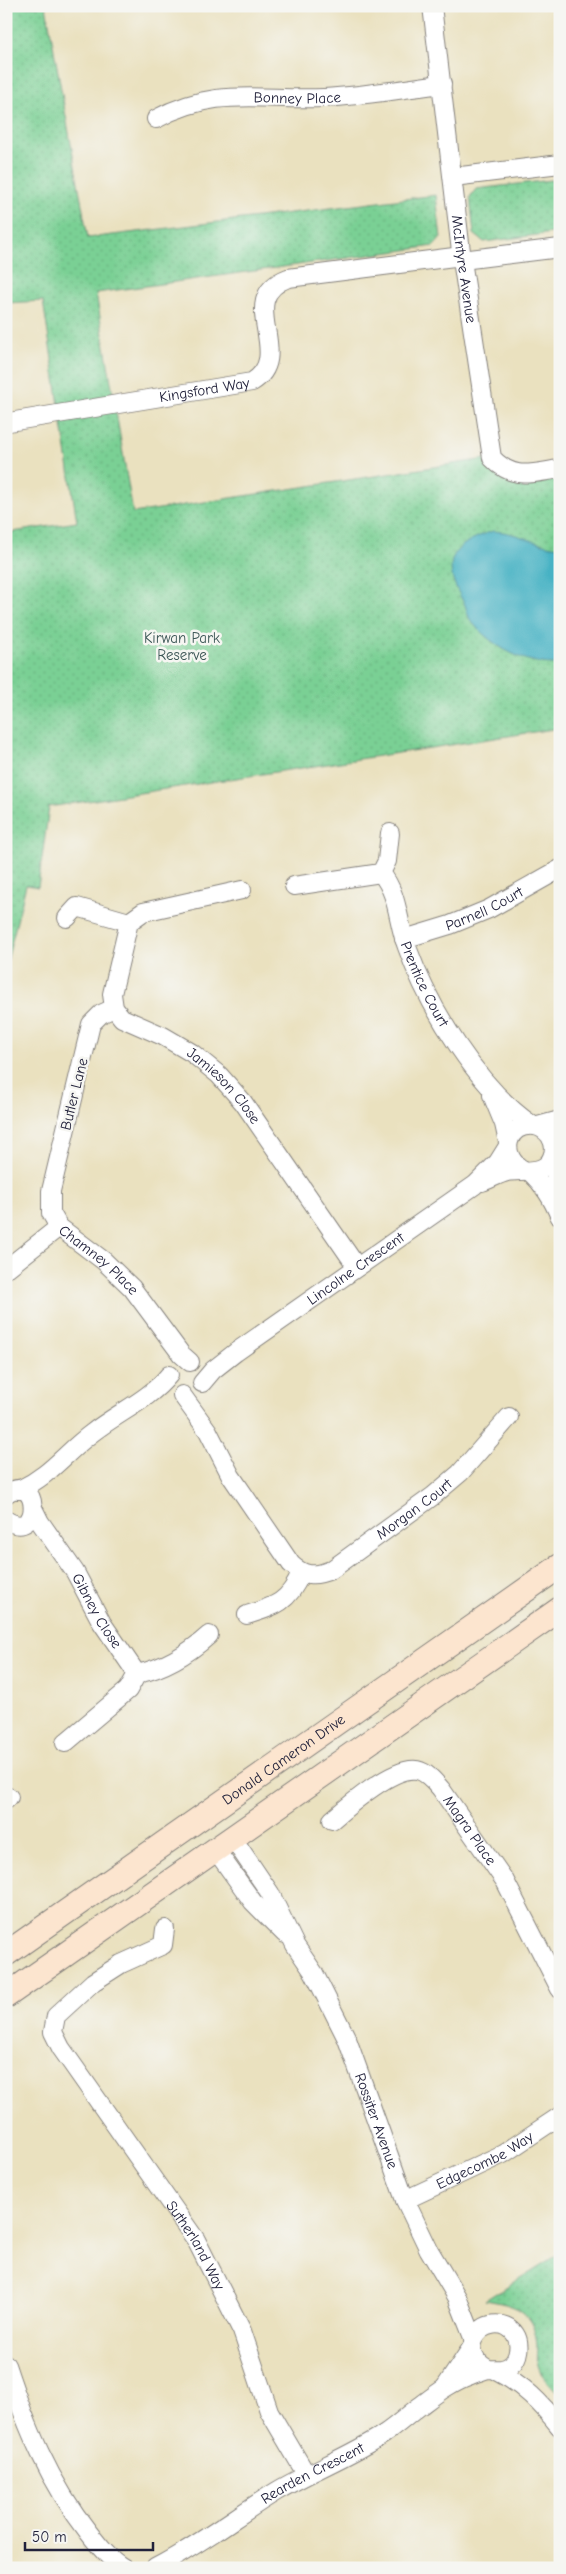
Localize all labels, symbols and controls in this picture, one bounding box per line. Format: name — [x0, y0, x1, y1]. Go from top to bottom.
street label: Bonney Place — [253, 88, 342, 107]
street label: McIntyre Avenue — [448, 214, 481, 325]
street label: Kingsford Way — [158, 374, 251, 406]
park label: Kirwan Park Reserve — [144, 629, 221, 664]
street label: Parnell Court — [443, 882, 527, 935]
street label: Prentice Court — [397, 939, 453, 1031]
street label: Jamieson Close — [184, 1043, 265, 1128]
street label: Butler Lane — [56, 1056, 92, 1132]
street label: Chamney Place — [55, 1221, 143, 1299]
street label: Lincolne Crescent — [303, 1228, 408, 1309]
street label: Morgan Court — [373, 1474, 456, 1543]
street label: Gibney Close — [68, 1570, 126, 1652]
street label: Donald Cameron Drive — [219, 1710, 349, 1809]
street label: Magra Place — [439, 1792, 500, 1869]
street label: Rossiter Avenue — [351, 2070, 402, 2172]
street label: Edgecombe Way — [433, 2127, 537, 2193]
street label: Sutherland Way — [162, 2197, 229, 2293]
street label: Rearden Crescent — [257, 2438, 368, 2508]
scale bar — [25, 2519, 152, 2551]
text: 50 m — [32, 2528, 67, 2546]

